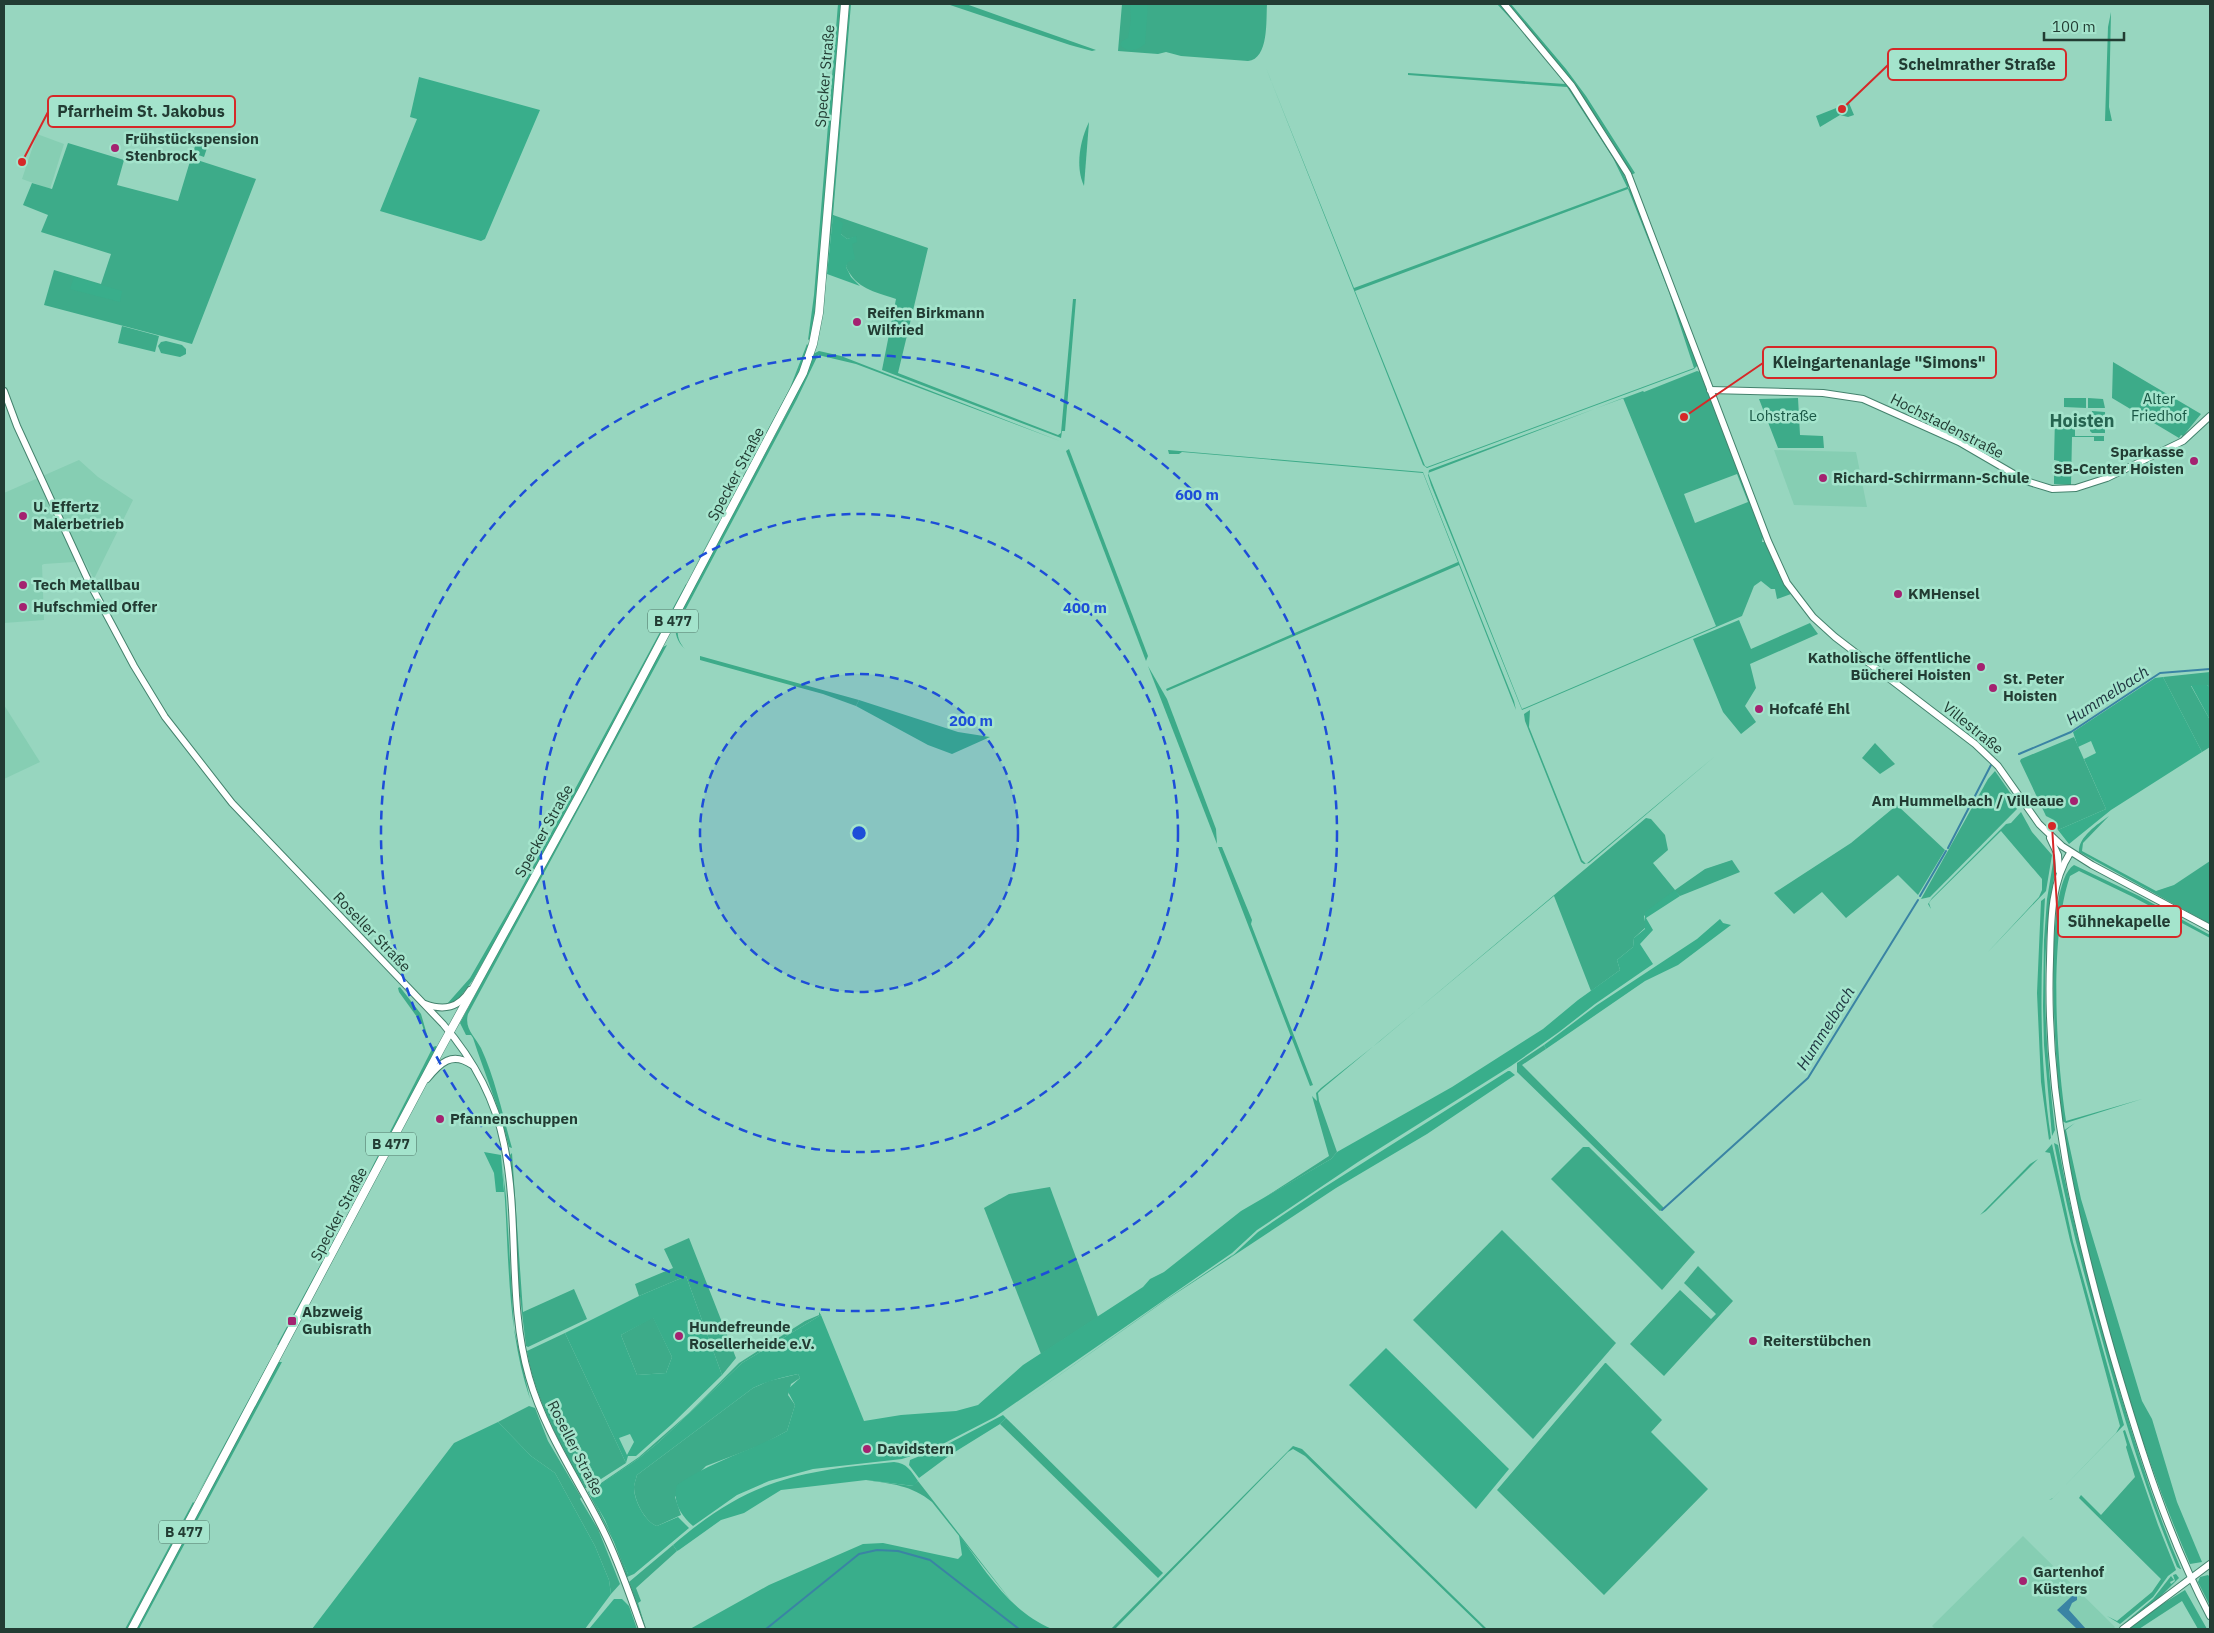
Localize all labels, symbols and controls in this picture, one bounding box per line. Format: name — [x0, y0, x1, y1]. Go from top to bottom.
scale bar — [2044, 10, 2124, 42]
text: 100 m — [2052, 17, 2096, 36]
street label: Specker Straße — [811, 24, 838, 128]
callout: Schelmrather Straße — [1888, 49, 2066, 80]
text: Schelmrather Straße — [1898, 54, 2056, 74]
callout: Pfarrheim St. Jakobus — [48, 96, 235, 127]
text: Pfarrheim St. Jakobus — [57, 101, 225, 121]
place label: Frühstückspension Stenbrock — [125, 129, 259, 165]
marker: Frühstückspension Stenbrock — [109, 142, 121, 154]
place label: Reifen Birkmann Wilfried — [867, 303, 985, 339]
marker: Reifen Birkmann Wilfried — [851, 316, 863, 328]
callout: Kleingartenanlage "Simons" — [1763, 347, 1996, 378]
text: Kleingartenanlage "Simons" — [1772, 352, 1986, 372]
street label: Hochstadenstraße — [1887, 389, 2007, 462]
park label: Alter Friedhof — [2131, 389, 2187, 425]
park label: Lohstraße — [1749, 406, 1817, 425]
district label: Hoisten — [2050, 409, 2114, 432]
street label: Specker Straße — [703, 424, 768, 524]
place label: Sparkasse SB-Center Hoisten — [2053, 442, 2184, 478]
marker: Sparkasse SB-Center Hoisten — [2188, 455, 2200, 467]
place label: Richard-Schirrmann-Schule — [1833, 468, 2030, 487]
marker: Richard-Schirrmann-Schule — [1817, 472, 1829, 484]
text: 600 m — [1175, 485, 1219, 504]
place label: U. Effertz Malerbetrieb — [33, 497, 124, 533]
marker: U. Effertz Malerbetrieb — [17, 510, 29, 522]
place label: Tech Metallbau — [33, 575, 140, 594]
marker: Tech Metallbau — [17, 579, 29, 591]
place label: KMHensel — [1908, 584, 1980, 603]
marker: KMHensel — [1892, 588, 1904, 600]
place label: Hufschmied Offer — [33, 597, 157, 616]
text: 400 m — [1063, 598, 1107, 617]
marker: Hufschmied Offer — [17, 601, 29, 613]
road number: B 477 — [648, 610, 698, 632]
place label: Katholische öffentliche Bücherei Hoisten — [1808, 648, 1971, 684]
marker: Katholische öffentliche Bücherei Hoisten — [1975, 661, 1987, 673]
water label: Hummelbach — [2062, 661, 2152, 729]
place label: St. Peter Hoisten — [2003, 669, 2064, 705]
marker: St. Peter Hoisten — [1987, 682, 1999, 694]
street label: Villestraße — [1939, 697, 2008, 758]
place label: Hofcafé Ehl — [1769, 699, 1850, 718]
marker: Hofcafé Ehl — [1753, 703, 1765, 715]
text: 200 m — [949, 711, 993, 730]
street label: Specker Straße — [510, 781, 577, 881]
place label: Am Hummelbach / Villeaue — [1872, 791, 2064, 810]
marker: Am Hummelbach / Villeaue — [2068, 795, 2080, 807]
centre of rings — [850, 824, 868, 842]
street label: Roseller Straße — [329, 888, 415, 976]
callout: Sühnekapelle — [2058, 906, 2181, 937]
text: Sühnekapelle — [2067, 911, 2171, 931]
water label: Hummelbach — [1791, 982, 1859, 1074]
place label: Pfannenschuppen — [450, 1109, 578, 1128]
marker: Pfannenschuppen — [434, 1113, 446, 1125]
road number: B 477 — [366, 1132, 416, 1156]
street label: Specker Straße — [306, 1164, 371, 1264]
place label: Abzweig Gubisrath — [302, 1302, 372, 1338]
marker: Abzweig Gubisrath — [286, 1315, 298, 1327]
place label: Hundefreunde Rosellerheide e.V. — [689, 1317, 815, 1353]
marker: Hundefreunde Rosellerheide e.V. — [673, 1330, 685, 1342]
place label: Reiterstübchen — [1763, 1331, 1871, 1350]
marker: Reiterstübchen — [1747, 1335, 1759, 1347]
street label: Roseller Straße — [543, 1397, 608, 1498]
place label: Davidstern — [877, 1439, 954, 1458]
marker: Davidstern — [861, 1443, 873, 1455]
road number: B 477 — [159, 1520, 209, 1544]
place label: Gartenhof Küsters — [2033, 1562, 2105, 1598]
marker: Gartenhof Küsters — [2017, 1575, 2029, 1587]

